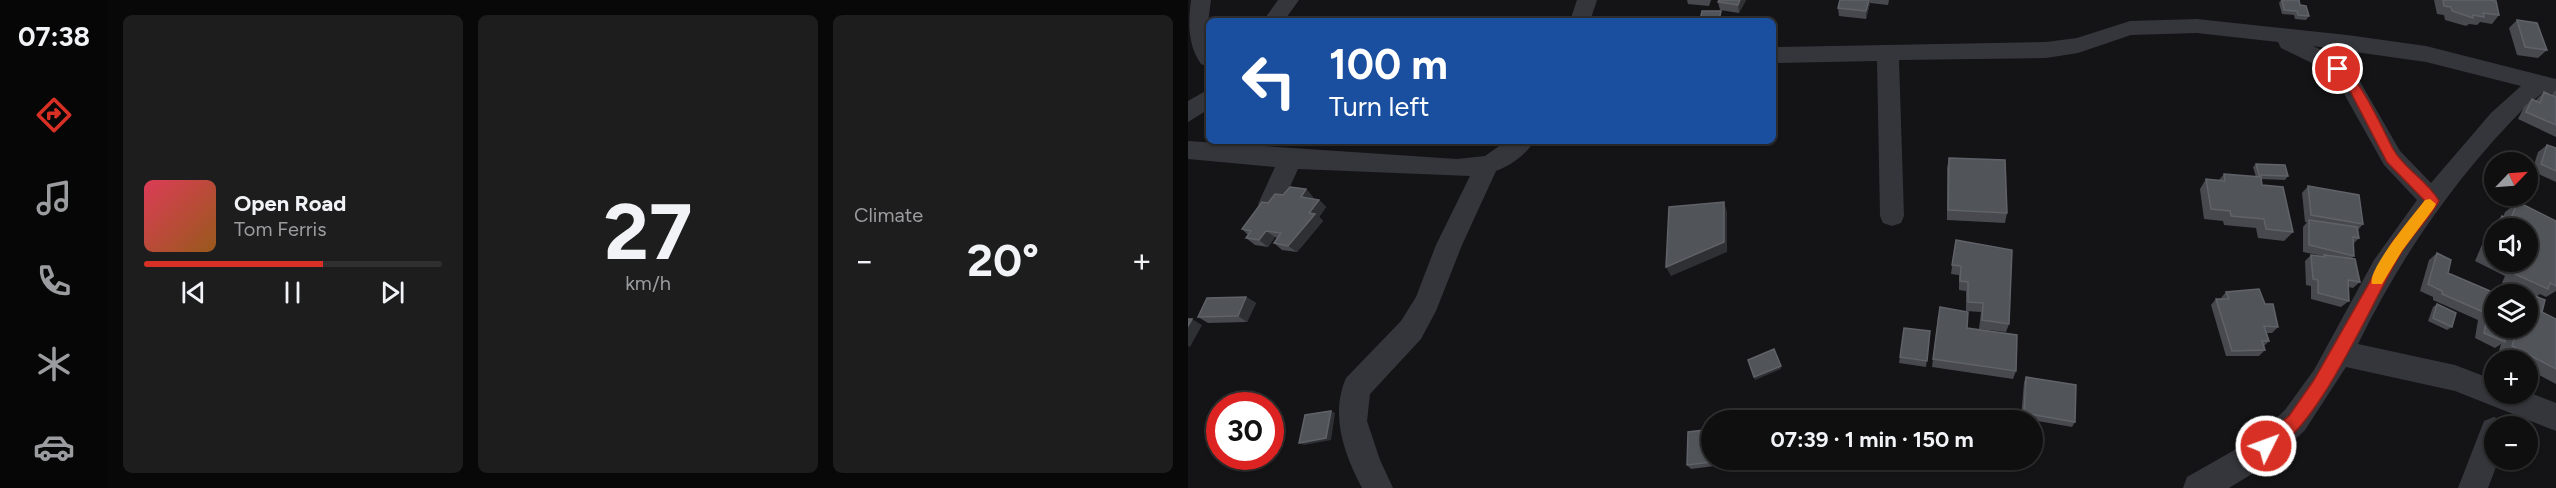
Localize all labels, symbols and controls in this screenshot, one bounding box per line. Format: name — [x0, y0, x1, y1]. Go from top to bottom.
text: 07:38 — [18, 20, 90, 53]
text: 100 m — [1329, 39, 1448, 90]
icon: left — [1230, 42, 1308, 120]
pin — [2312, 43, 2363, 94]
icon: arrive — [2321, 52, 2354, 85]
text: Turn left — [1329, 90, 1429, 123]
icon: directions — [33, 94, 75, 136]
north arrow — [2484, 152, 2538, 206]
map controls — [2484, 152, 2538, 470]
icon: music — [33, 177, 75, 219]
text: 27 — [604, 185, 692, 279]
text: Open Road — [234, 190, 346, 217]
text: Climate — [854, 203, 923, 227]
text: Tom Ferris — [234, 217, 327, 241]
button: sound — [2484, 218, 2538, 272]
text: 20° — [967, 233, 1039, 287]
text: − — [854, 241, 875, 280]
text: + — [1131, 241, 1152, 280]
icon: phone — [33, 260, 75, 302]
text: km/h — [625, 271, 671, 295]
icon: previous — [177, 276, 210, 309]
icon: pause — [276, 276, 309, 309]
icon: next — [376, 276, 409, 309]
button: layers — [2484, 284, 2538, 338]
icon: climate — [33, 343, 75, 385]
button: + — [2484, 350, 2538, 404]
speed limit sign: 30 — [1206, 392, 1284, 470]
position arrow — [2234, 414, 2298, 478]
button: − — [2484, 416, 2538, 470]
icon: car — [33, 426, 75, 468]
text: 07:39 · 1 min · 150 m — [1770, 426, 1974, 453]

